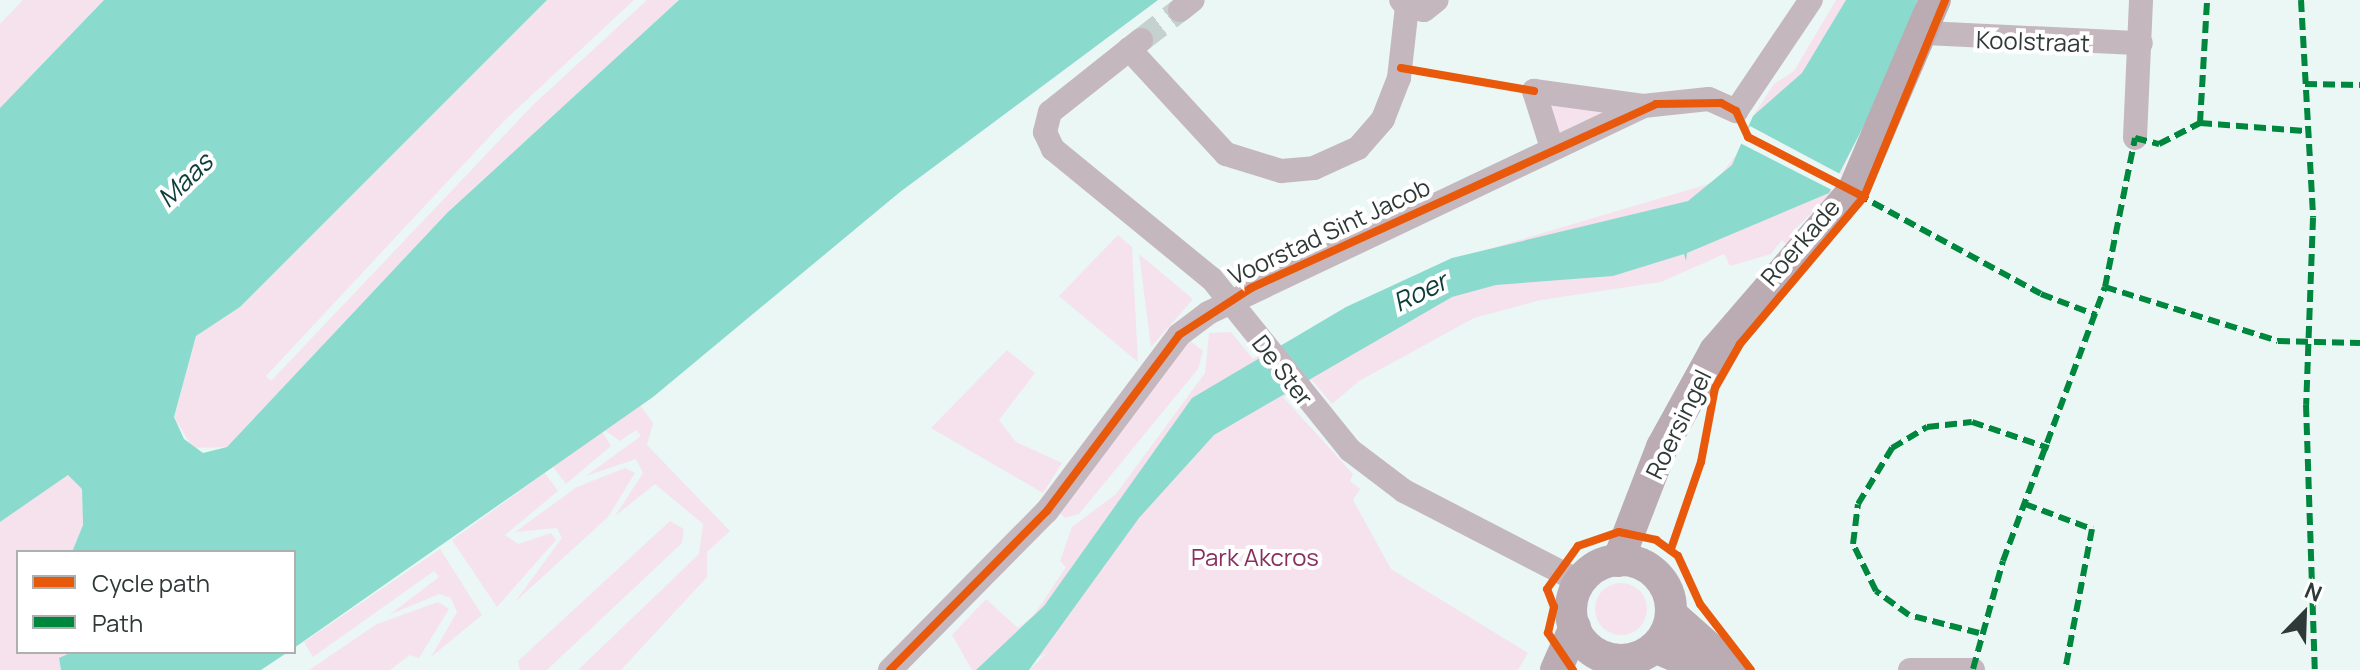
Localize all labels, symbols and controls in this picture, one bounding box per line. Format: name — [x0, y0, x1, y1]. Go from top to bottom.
street label: Koolstraat — [1976, 25, 2090, 57]
water label: Maas — [151, 146, 219, 214]
street label: Voorstad Sint Jacob — [1224, 172, 1434, 290]
street label: Roerkade — [1755, 193, 1845, 291]
water label: Roer — [1388, 266, 1452, 318]
street label: De Ster — [1247, 329, 1319, 411]
street label: Roersingel — [1639, 365, 1717, 483]
park label: Park Akcros — [1191, 543, 1319, 571]
legend — [16, 550, 296, 654]
text: Cycle path — [92, 566, 210, 599]
north arrow — [2264, 574, 2344, 654]
text: N — [2300, 575, 2327, 609]
text: Path — [92, 606, 143, 639]

